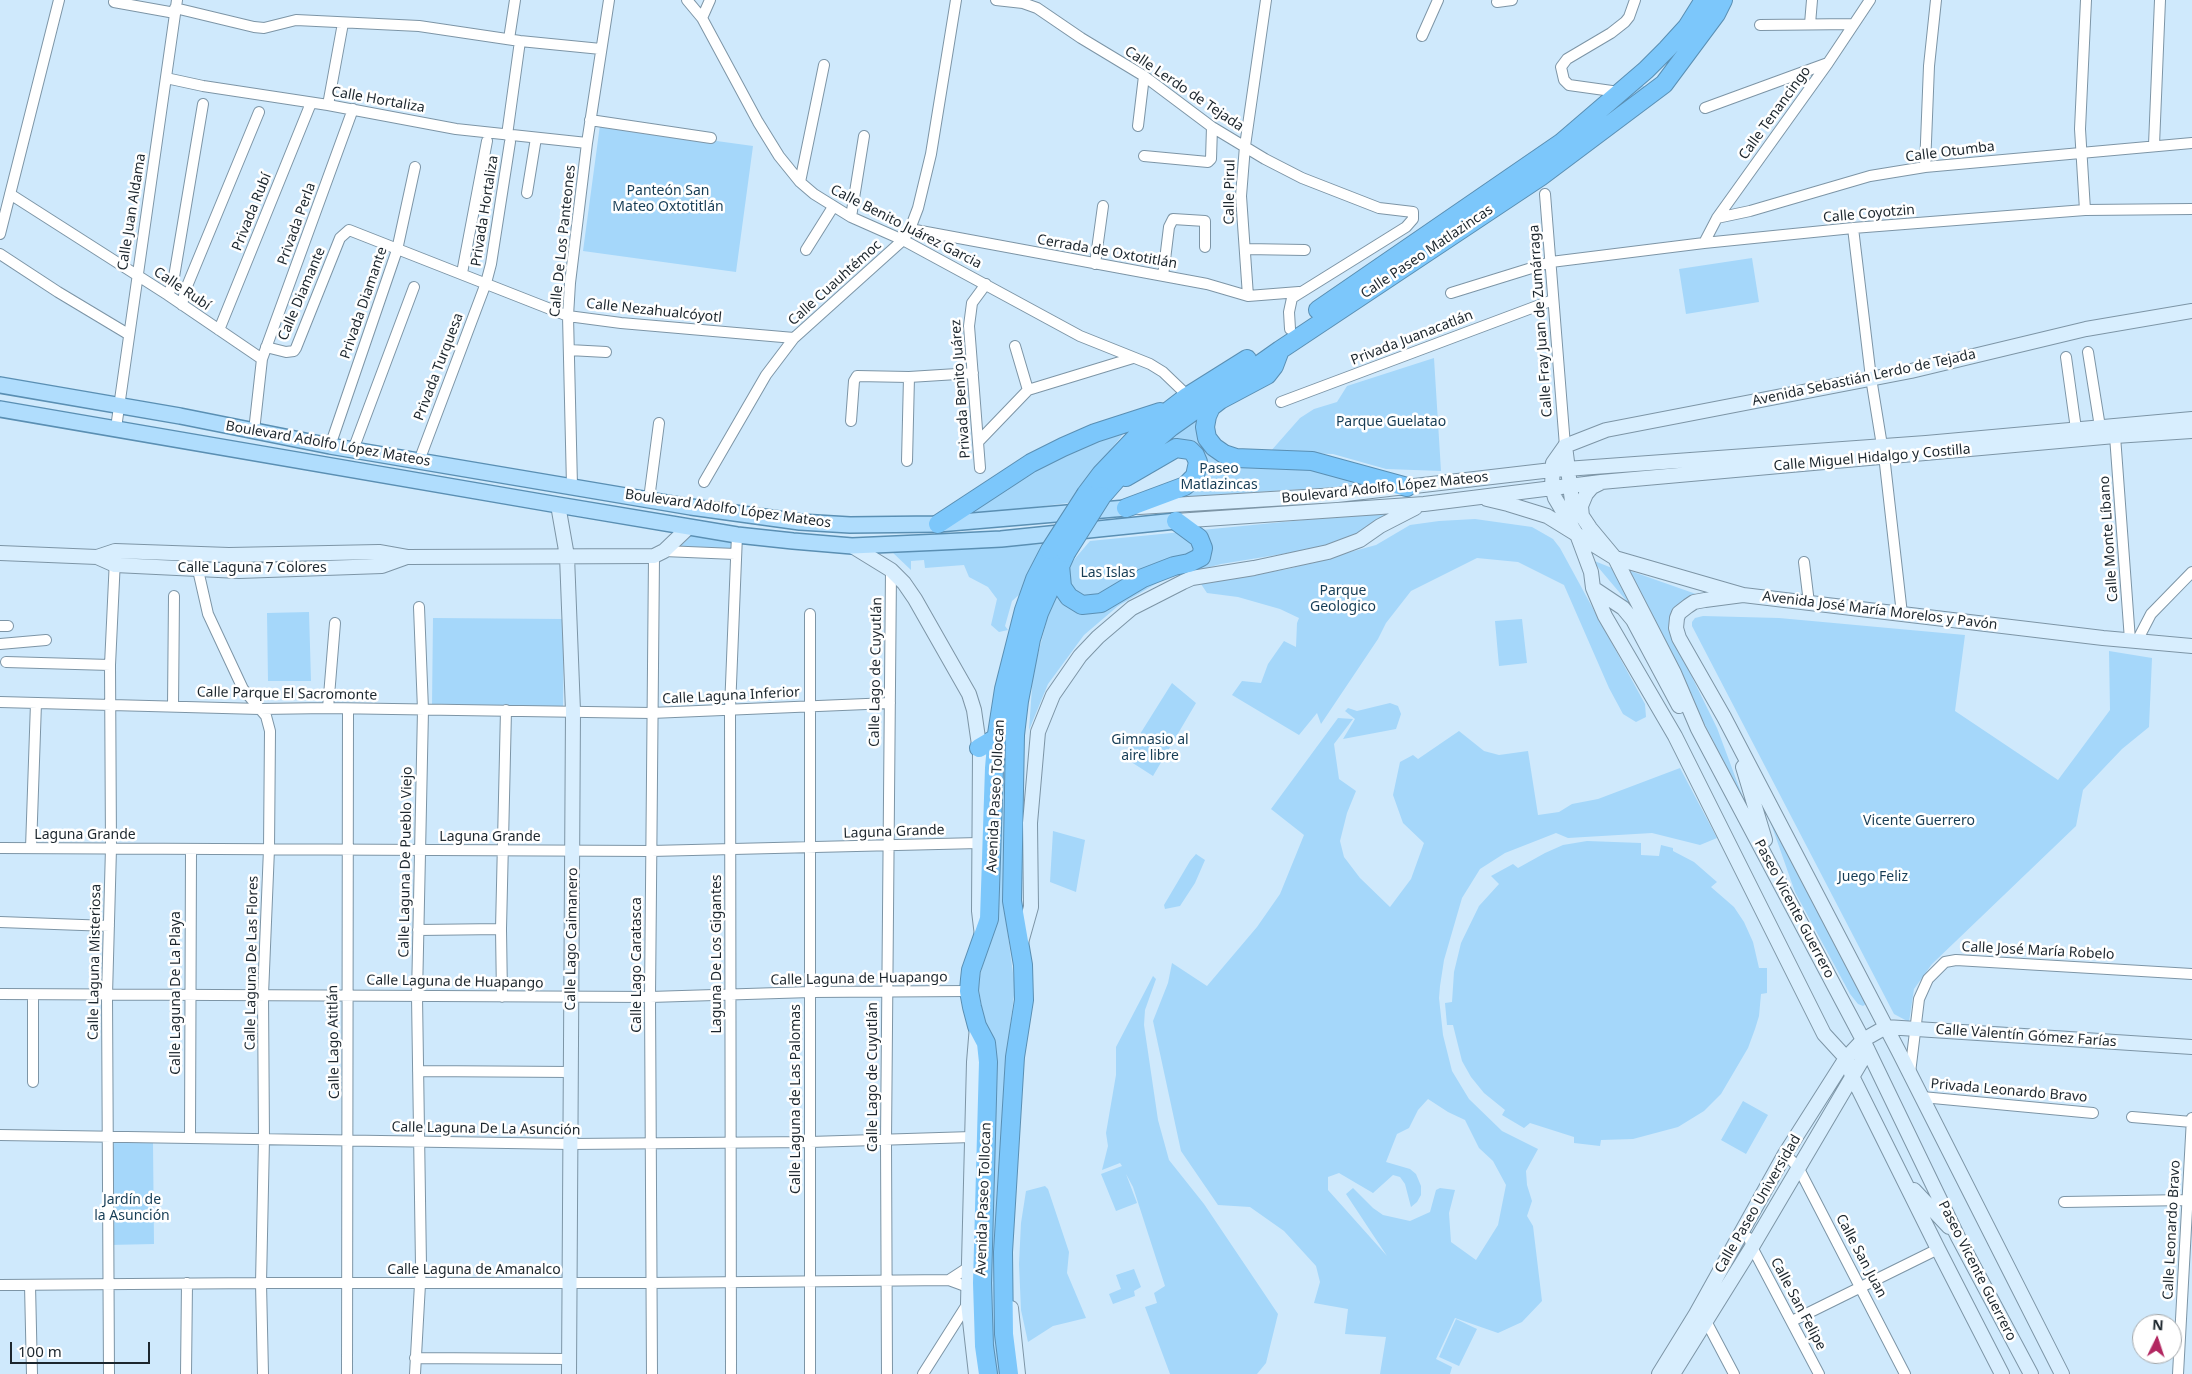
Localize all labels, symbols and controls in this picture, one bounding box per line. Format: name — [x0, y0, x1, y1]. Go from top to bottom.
street label: Calle Lerdo de Tejada — [1121, 43, 1247, 135]
street label: Calle Tenancingo — [1735, 63, 1815, 163]
street label: Calle Hortaliza — [330, 84, 426, 116]
street label: Calle Otumba — [1904, 138, 1996, 166]
street label: Calle Juan Aldama — [114, 152, 150, 272]
street label: Privada Hortaliza — [468, 154, 502, 268]
street label: Calle Pirul — [1221, 159, 1239, 225]
street label: Calle De Los Panteones — [547, 164, 579, 318]
street label: Privada Rubí — [229, 171, 275, 253]
street label: Privada Perla — [274, 180, 320, 268]
street label: Calle Benito Juárez Garcia — [828, 182, 984, 272]
park label: Panteón San Mateo Oxtotitlán — [612, 183, 724, 216]
street label: Calle Paseo Matlazincas — [1358, 202, 1496, 302]
street label: Calle Coyotzin — [1822, 202, 1916, 226]
street label: Calle Fray Juan de Zumárraga — [1526, 224, 1556, 418]
street label: Cerrada de Oxtotitlán — [1036, 231, 1178, 273]
street label: Calle Cuauhtémoc — [785, 237, 885, 329]
street label: Calle Diamante — [275, 245, 329, 343]
street label: Privada Diamante — [337, 245, 391, 361]
street label: Calle Rubí — [150, 264, 214, 314]
street label: Calle Nezahualcóyotl — [585, 296, 723, 326]
street label: Privada Juanacatlán — [1349, 307, 1475, 369]
street label: Privada Turquesa — [411, 311, 467, 423]
street label: Privada Benito Juárez — [948, 319, 974, 459]
street label: Avenida Sebastián Lerdo de Tejada — [1751, 346, 1977, 410]
park label: Parque Guelatao — [1336, 414, 1446, 430]
street label: Boulevard Adolfo López Mateos — [224, 418, 432, 470]
street label: Calle Miguel Hidalgo y Costilla — [1773, 441, 1971, 475]
park label: Paseo Matlazincas — [1180, 461, 1258, 494]
street label: Boulevard Adolfo López Mateos — [1281, 469, 1489, 507]
street label: Calle Monte Líbano — [2096, 475, 2122, 603]
street label: Boulevard Adolfo López Mateos — [624, 486, 832, 532]
street label: Calle Laguna 7 Colores — [177, 560, 327, 576]
park label: Las Islas — [1080, 565, 1136, 581]
park label: Parque Geologico — [1310, 583, 1376, 616]
street label: Avenida José María Morelos y Pavón — [1762, 588, 1998, 634]
street label: Calle Lago de Cuyutlán — [866, 597, 886, 747]
street label: Calle Parque El Sacromonte — [197, 684, 377, 704]
street label: Calle Laguna Inferior — [662, 684, 800, 708]
street label: Avenida Paseo Tollocan — [984, 719, 1008, 873]
park label: Gimnasio al aire libre — [1111, 732, 1189, 764]
street label: Calle Laguna De Pueblo Viejo — [396, 766, 416, 958]
park label: Vicente Guerrero — [1863, 813, 1975, 829]
street label: Laguna Grande — [843, 822, 945, 842]
street label: Laguna Grande — [34, 827, 136, 843]
street label: Laguna Grande — [439, 829, 541, 845]
street label: Paseo Vicente Guerrero — [1750, 837, 1838, 981]
street label: Calle Lago Caimanero — [562, 867, 582, 1011]
park label: Juego Feliz — [1838, 869, 1908, 885]
street label: Laguna De Los Gigantes — [709, 874, 725, 1034]
street label: Calle Laguna De Las Flores — [242, 875, 262, 1051]
street label: Calle Laguna Misteriosa — [85, 884, 105, 1040]
street label: Calle Lago Caratasca — [629, 897, 645, 1033]
street label: Calle Laguna De La Playa — [168, 911, 184, 1075]
street label: Calle José María Robelo — [1961, 939, 2115, 963]
street label: Calle Laguna de Huapango — [770, 969, 948, 989]
street label: Calle Laguna de Huapango — [366, 972, 544, 992]
street label: Calle Lago Atitlán — [325, 985, 343, 1099]
street label: Calle Lago de Cuyutlán — [865, 1002, 881, 1152]
street label: Calle Laguna de Las Palomas — [788, 1004, 804, 1194]
street label: Calle Valentín Gómez Farías — [1935, 1021, 2117, 1051]
street label: Privada Leonardo Bravo — [1930, 1076, 2088, 1106]
street label: Calle Laguna De La Asunción — [391, 1119, 581, 1139]
street label: Avenida Paseo Tollocan — [973, 1122, 995, 1276]
street label: Calle Paseo Universidad — [1711, 1132, 1805, 1276]
street label: Calle Leonardo Bravo — [2160, 1160, 2184, 1300]
park label: Jardín de la Asunción — [94, 1192, 170, 1224]
street label: Paseo Vicente Guerrero — [1934, 1198, 2020, 1344]
street label: Calle San Juan — [1832, 1211, 1890, 1301]
street label: Calle San Felipe — [1767, 1255, 1829, 1353]
street label: Calle Laguna de Amanalco — [387, 1262, 561, 1278]
north arrow — [2132, 1314, 2182, 1364]
text: N — [2152, 1315, 2164, 1334]
scale bar — [12, 1332, 152, 1364]
text: 100 m — [18, 1341, 62, 1361]

